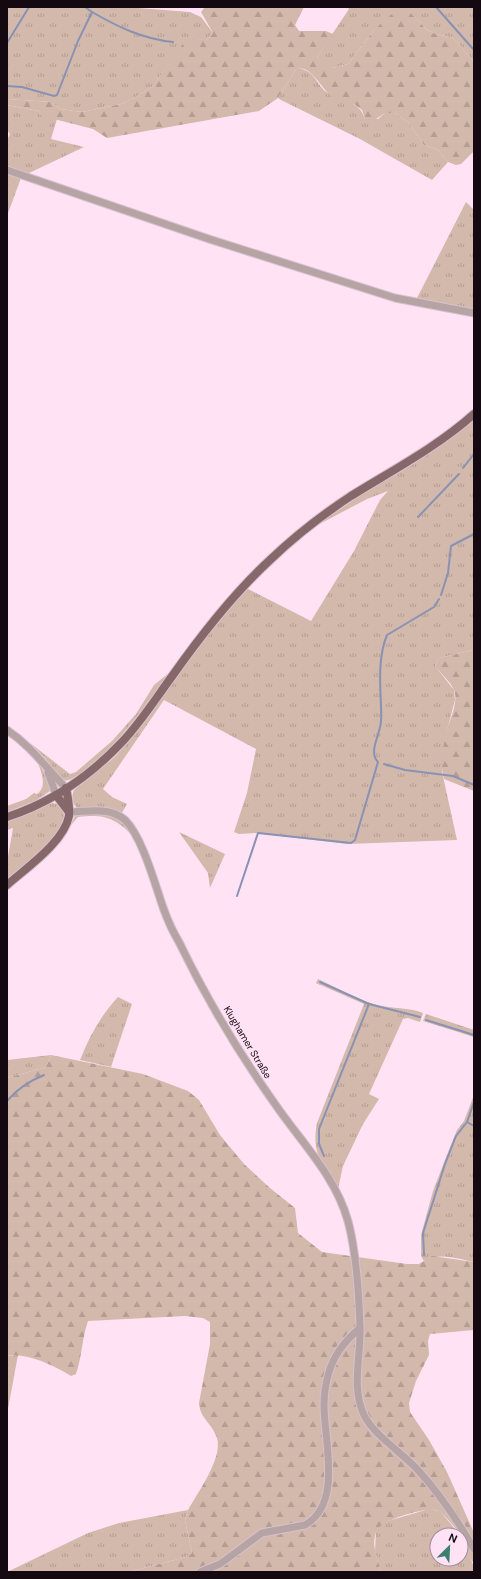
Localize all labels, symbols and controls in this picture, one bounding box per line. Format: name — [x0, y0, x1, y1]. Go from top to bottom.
street label: Klughamer Straße — [221, 1004, 275, 1081]
north arrow — [429, 1527, 469, 1567]
text: N — [447, 1530, 460, 1546]

